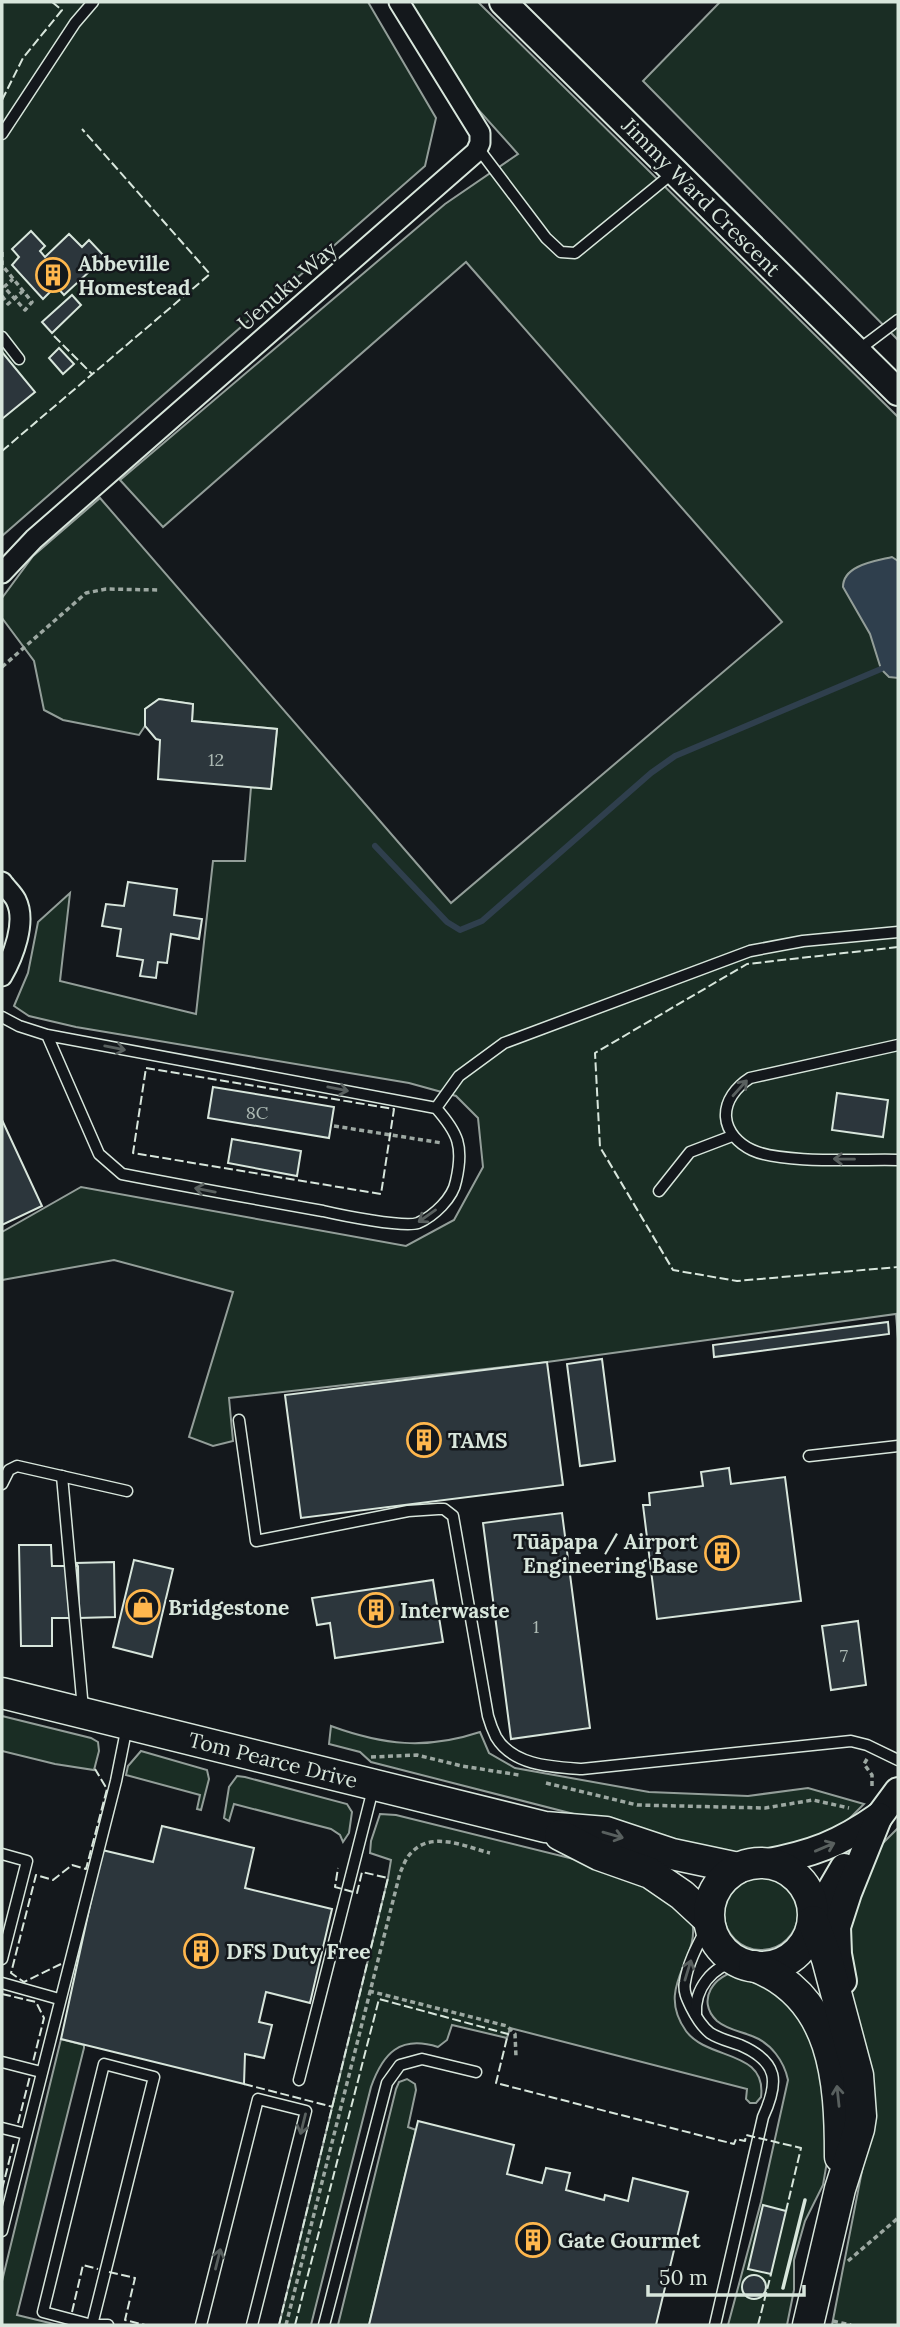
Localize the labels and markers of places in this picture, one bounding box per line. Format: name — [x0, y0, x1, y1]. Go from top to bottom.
place label: Abbeville Homestead — [78, 250, 191, 301]
building icon: Abbeville Homestead — [34, 256, 72, 294]
building icon: TAMS — [405, 1421, 443, 1459]
place label: TAMS — [448, 1427, 508, 1454]
place label: Tūāpapa / Airport Engineering Base — [513, 1528, 698, 1579]
building icon: Tūāpapa / Airport Engineering Base — [703, 1534, 741, 1572]
shop icon: Bridgestone — [124, 1588, 162, 1626]
building icon: Interwaste — [357, 1591, 395, 1629]
place label: Bridgestone — [168, 1594, 289, 1621]
place label: Interwaste — [400, 1597, 510, 1624]
building icon: DFS Duty Free — [182, 1932, 220, 1970]
place label: DFS Duty Free — [226, 1938, 371, 1965]
building icon: Gate Gourmet — [514, 2221, 552, 2259]
place label: Gate Gourmet — [558, 2227, 701, 2254]

